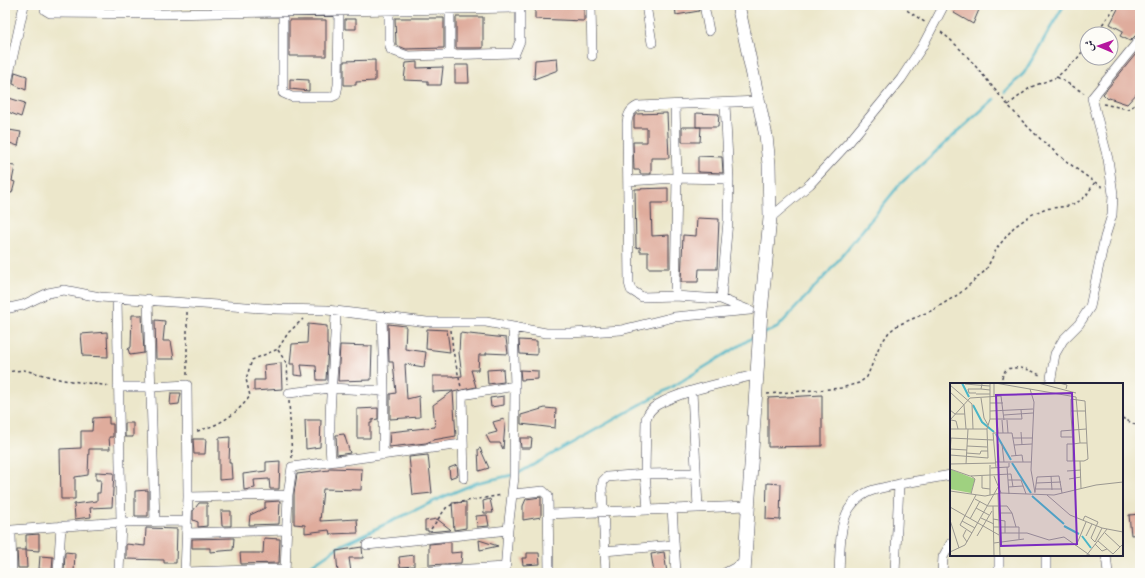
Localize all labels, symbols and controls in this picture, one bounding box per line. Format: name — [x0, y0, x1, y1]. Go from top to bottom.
north arrow — [1079, 26, 1119, 66]
text: ش — [1083, 40, 1096, 51]
inset map — [950, 383, 1123, 556]

